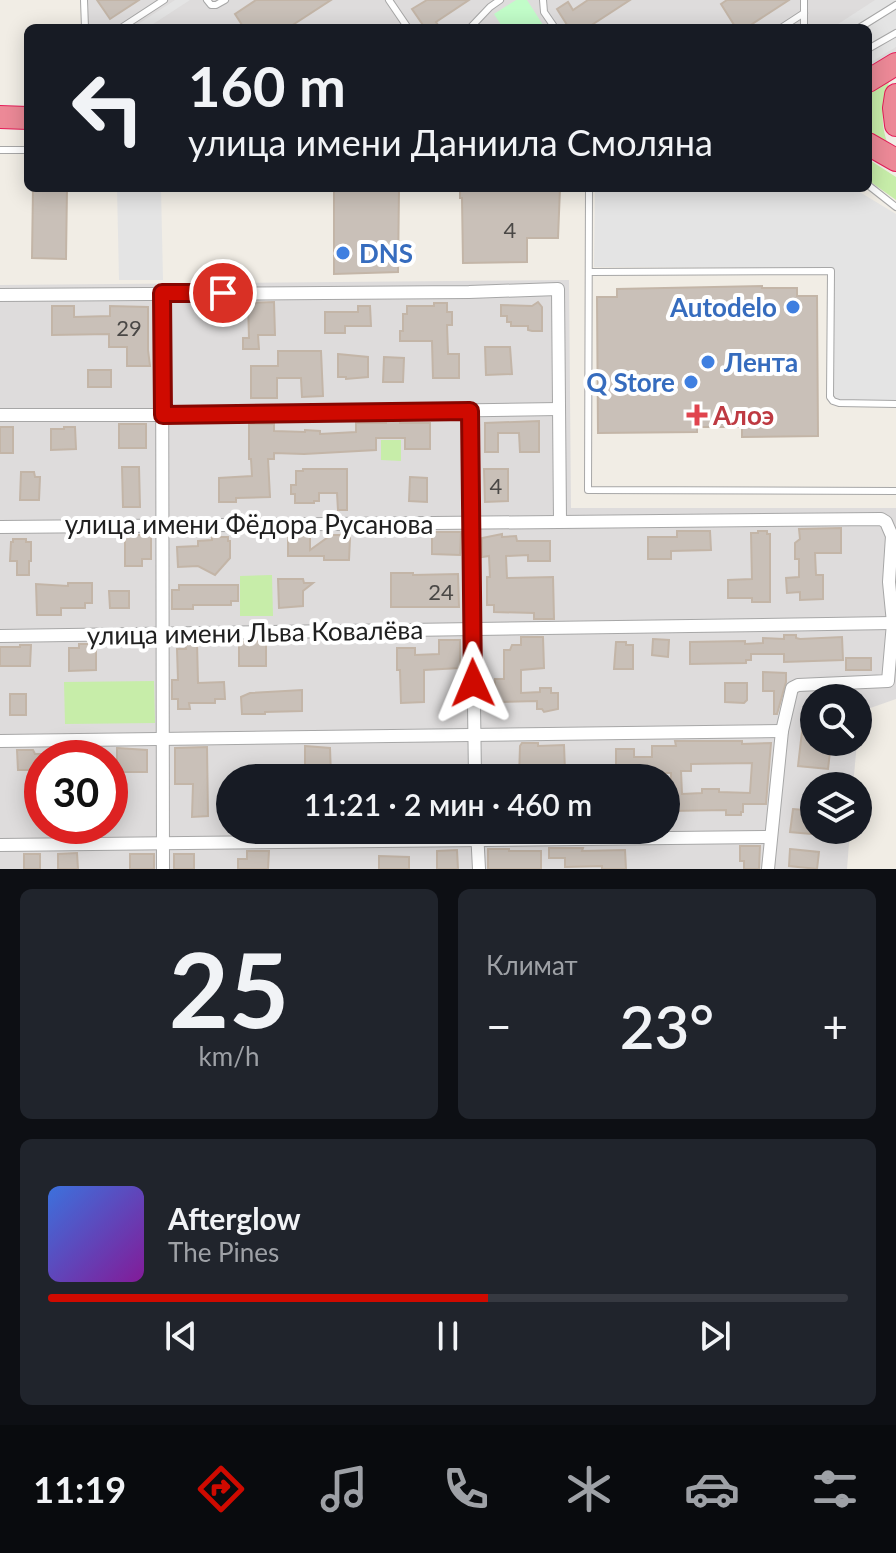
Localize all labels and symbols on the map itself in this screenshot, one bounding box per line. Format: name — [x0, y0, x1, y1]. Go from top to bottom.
house number: 4 — [504, 216, 517, 243]
place label: DNS — [359, 237, 413, 269]
marker: DNS — [334, 244, 352, 262]
pin — [189, 259, 257, 327]
place label: Autodelo — [669, 291, 777, 323]
marker: Autodelo — [784, 298, 802, 316]
house number: 29 — [116, 314, 142, 341]
place label: Лента — [723, 346, 798, 378]
marker: Лента — [699, 353, 717, 371]
place label: Q Store — [586, 366, 675, 398]
marker: Q Store — [682, 373, 700, 391]
place label: Алоэ — [712, 399, 774, 431]
marker: Алоэ — [688, 406, 706, 424]
house number: 4 — [490, 472, 503, 499]
street label: улица имени Фёдора Русанова — [65, 508, 433, 540]
house number: 24 — [428, 578, 454, 605]
street label: улица имени Льва Ковалёва — [87, 613, 423, 651]
position arrow — [431, 641, 515, 725]
speed limit sign: 30 — [24, 740, 128, 844]

